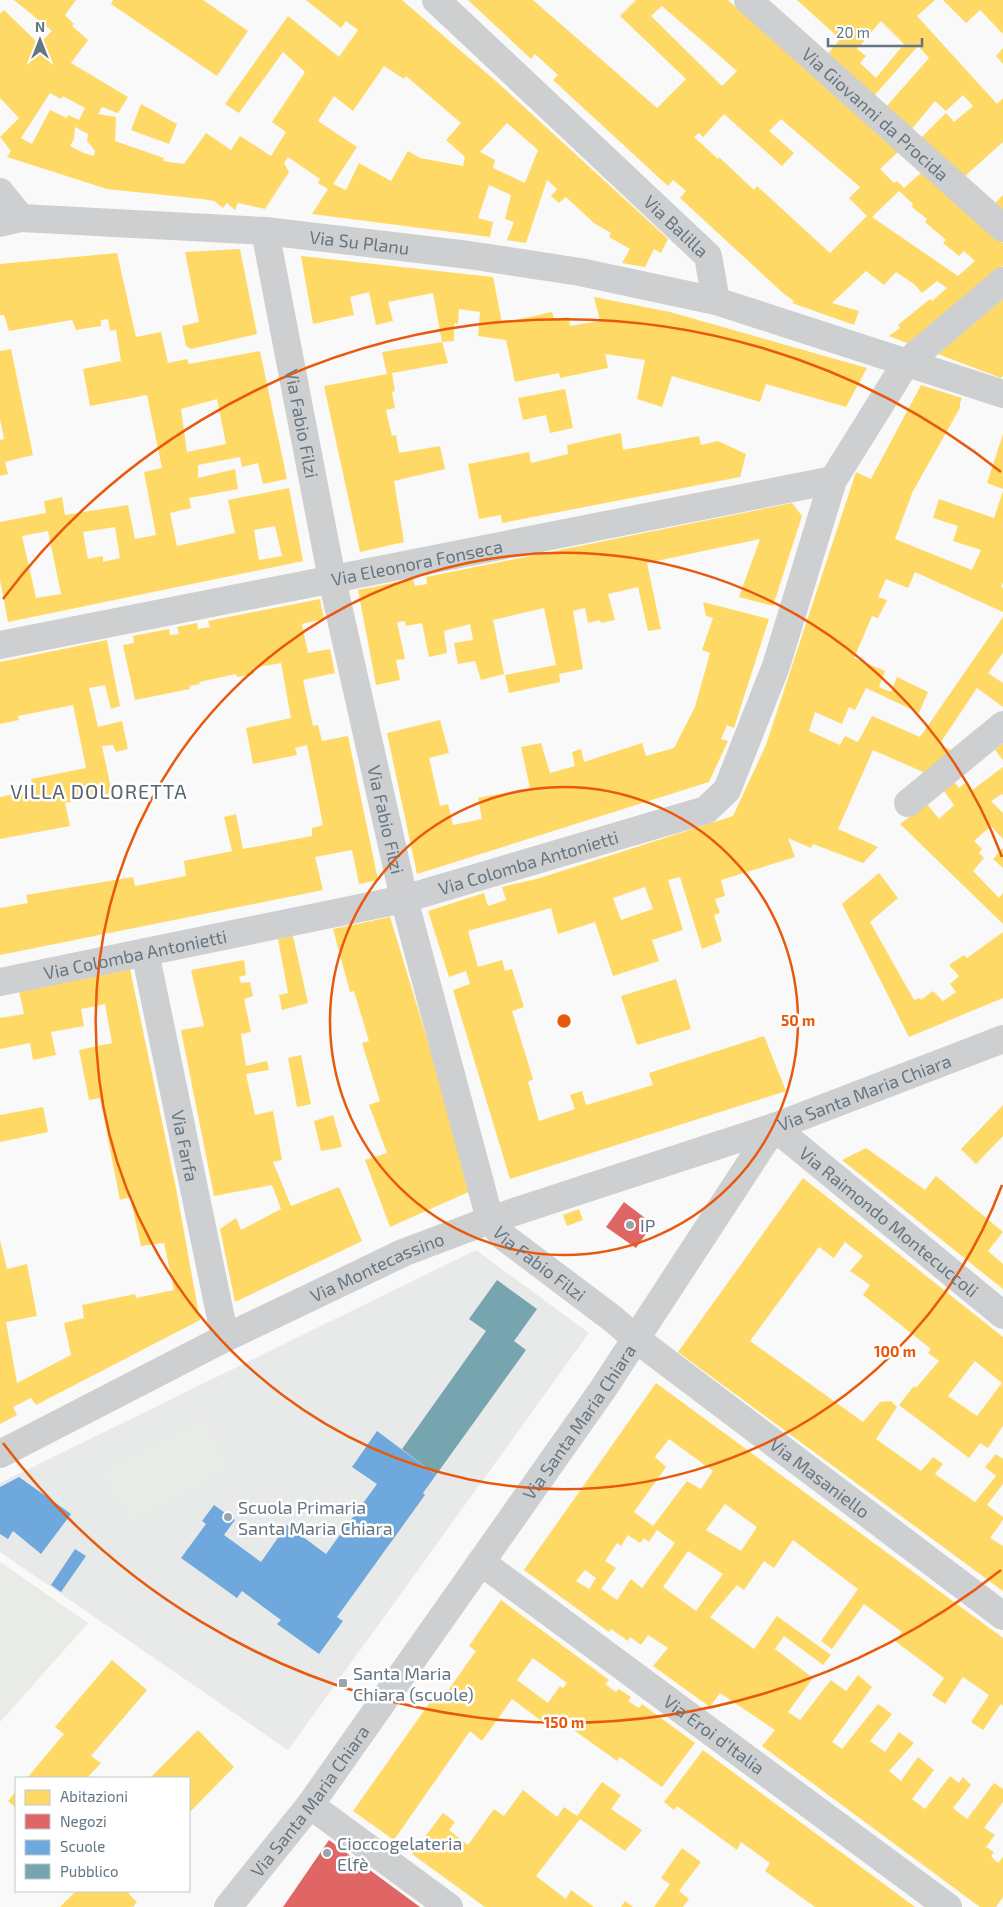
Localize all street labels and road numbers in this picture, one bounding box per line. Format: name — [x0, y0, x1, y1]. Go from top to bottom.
street label: Via Giovanni da Procida — [797, 43, 953, 185]
street label: Via Balilla — [639, 190, 713, 262]
street label: Via Su Planu — [308, 225, 411, 259]
street label: Via Fabio Filzi — [281, 367, 323, 480]
street label: Via Eleonora Fonseca — [329, 535, 504, 590]
street label: Via Fabio Filzi — [363, 763, 409, 876]
street label: Via Colomba Antonietti — [436, 825, 621, 899]
street label: Via Colomba Antonietti — [42, 925, 229, 984]
street label: Via Santa Maria Chiara — [774, 1049, 954, 1136]
street label: Via Farfa — [167, 1108, 203, 1184]
street label: Via Raimondo Montecuccoli — [795, 1142, 983, 1302]
street label: Via Fabio Filzi — [488, 1221, 590, 1306]
street label: Via Montecassino — [306, 1227, 447, 1307]
street label: Via Santa Maria Chiara — [518, 1340, 640, 1504]
street label: Via Masaniello — [766, 1433, 874, 1523]
street label: Via Eroi d'Italia — [659, 1690, 769, 1779]
street label: Via Santa Maria Chiara — [246, 1721, 374, 1881]

